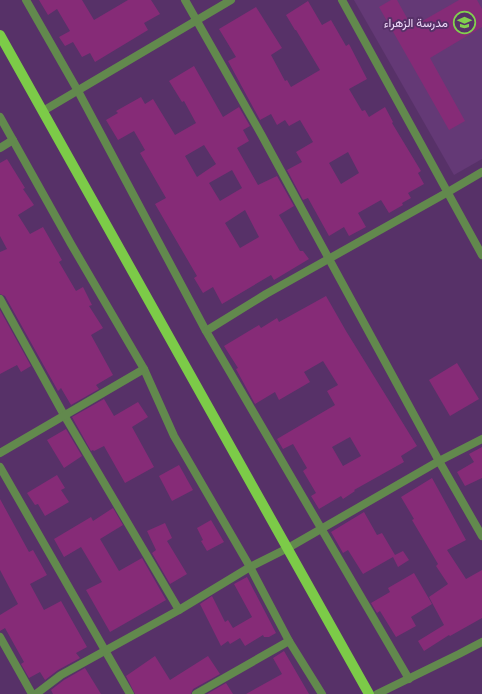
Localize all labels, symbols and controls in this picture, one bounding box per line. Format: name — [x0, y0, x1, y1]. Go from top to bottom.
school or university icon: مدرسة الزهراء — [451, 10, 477, 36]
place label: مدرسة الزهراء — [384, 16, 448, 31]

